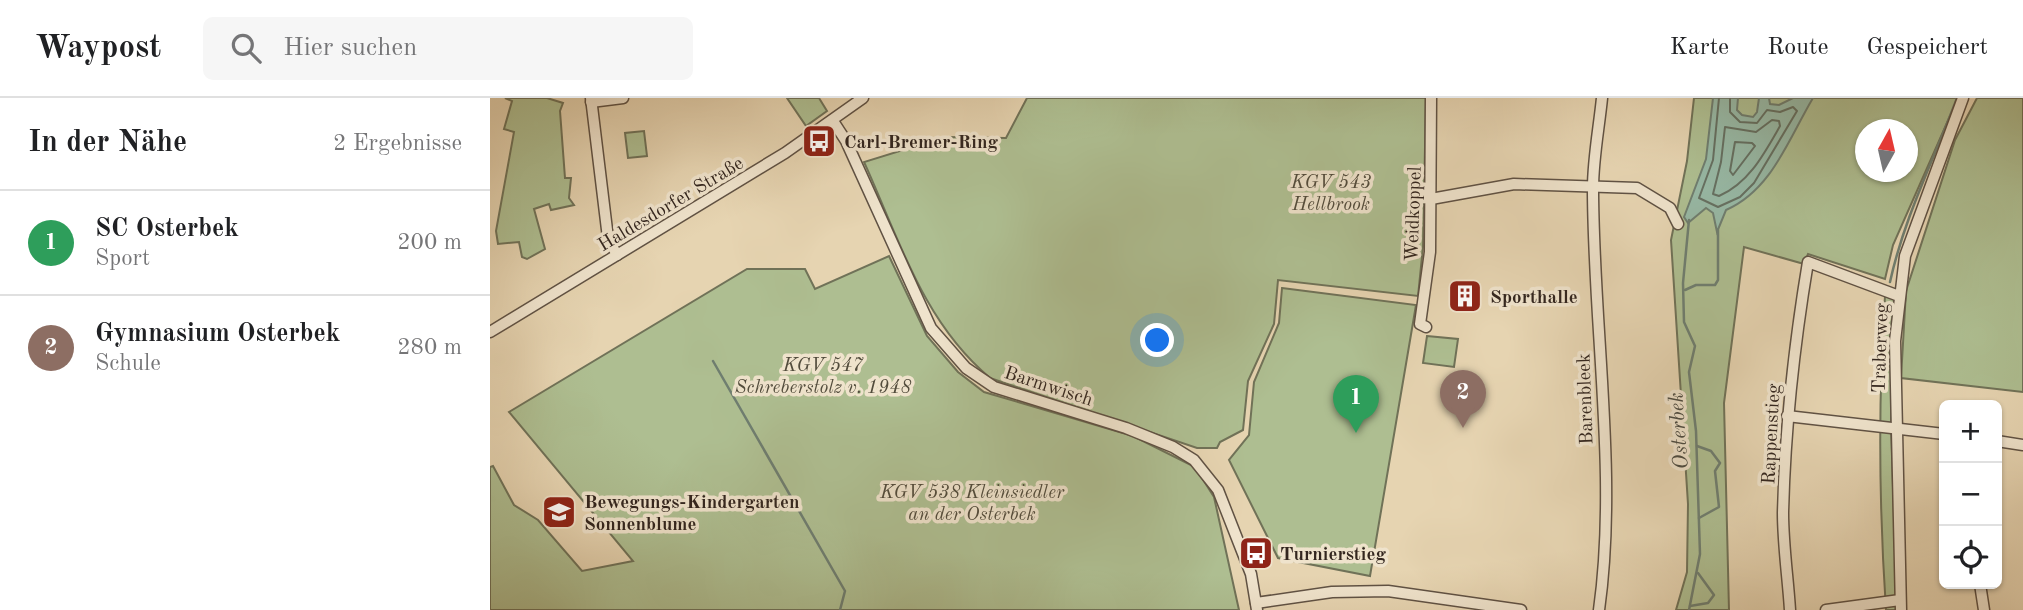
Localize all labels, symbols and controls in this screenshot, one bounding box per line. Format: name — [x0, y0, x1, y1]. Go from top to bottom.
search box — [203, 17, 693, 80]
icon: search — [227, 29, 265, 67]
text: Waypost — [35, 32, 161, 65]
text: Hier suchen — [283, 35, 417, 61]
text: Karte — [1670, 36, 1729, 60]
text: Route — [1767, 36, 1829, 60]
text: Gespeichert — [1867, 36, 1988, 60]
north arrow — [1855, 119, 1918, 182]
bus stop icon: Carl-Bremer-Ring — [800, 122, 838, 160]
text: In der Nähe — [28, 128, 187, 158]
text: 2 Ergebnisse — [333, 132, 462, 155]
place label: Carl-Bremer-Ring — [844, 134, 999, 153]
street label: Haldesdorfer Straße — [595, 154, 747, 256]
street label: Weidkoppel — [1403, 166, 1426, 262]
park label: KGV 543 Hellbrook — [1290, 173, 1371, 215]
text: SC Osterbek — [95, 216, 239, 242]
text: 1 — [44, 231, 58, 254]
text: 200 m — [397, 231, 462, 254]
text: Sport — [95, 247, 150, 270]
building icon: Sporthalle — [1446, 277, 1484, 315]
place label: Sporthalle — [1490, 289, 1578, 308]
street label: Traberweg — [1870, 302, 1893, 393]
text: Gymnasium Osterbek — [95, 321, 340, 347]
your location — [1140, 323, 1174, 357]
text: 2 — [44, 336, 58, 359]
text: 280 m — [397, 336, 462, 359]
text: Schule — [95, 352, 161, 375]
street label: Barenbleek — [1575, 353, 1598, 445]
park label: KGV 547 Schreberstolz v. 1948 — [735, 356, 911, 398]
street label: Barmwisch — [1001, 364, 1095, 411]
pin: 2 — [1440, 370, 1486, 428]
pin: 1 — [1333, 375, 1379, 433]
street label: Rappenstieg — [1760, 383, 1785, 485]
water label: Osterbek — [1666, 392, 1693, 470]
map controls — [1939, 400, 2002, 589]
button: + — [1939, 400, 2002, 463]
button: − — [1939, 463, 2002, 526]
park label: KGV 538 Kleinsiedler an der Osterbek — [879, 483, 1065, 525]
school or university icon: Bewegungs-Kindergarten Sonnenblume — [540, 493, 578, 531]
place label: Bewegungs-Kindergarten Sonnenblume — [584, 494, 800, 535]
button: locate — [1939, 526, 2002, 589]
bus stop icon: Turnierstieg — [1237, 534, 1275, 572]
place label: Turnierstieg — [1280, 546, 1386, 565]

